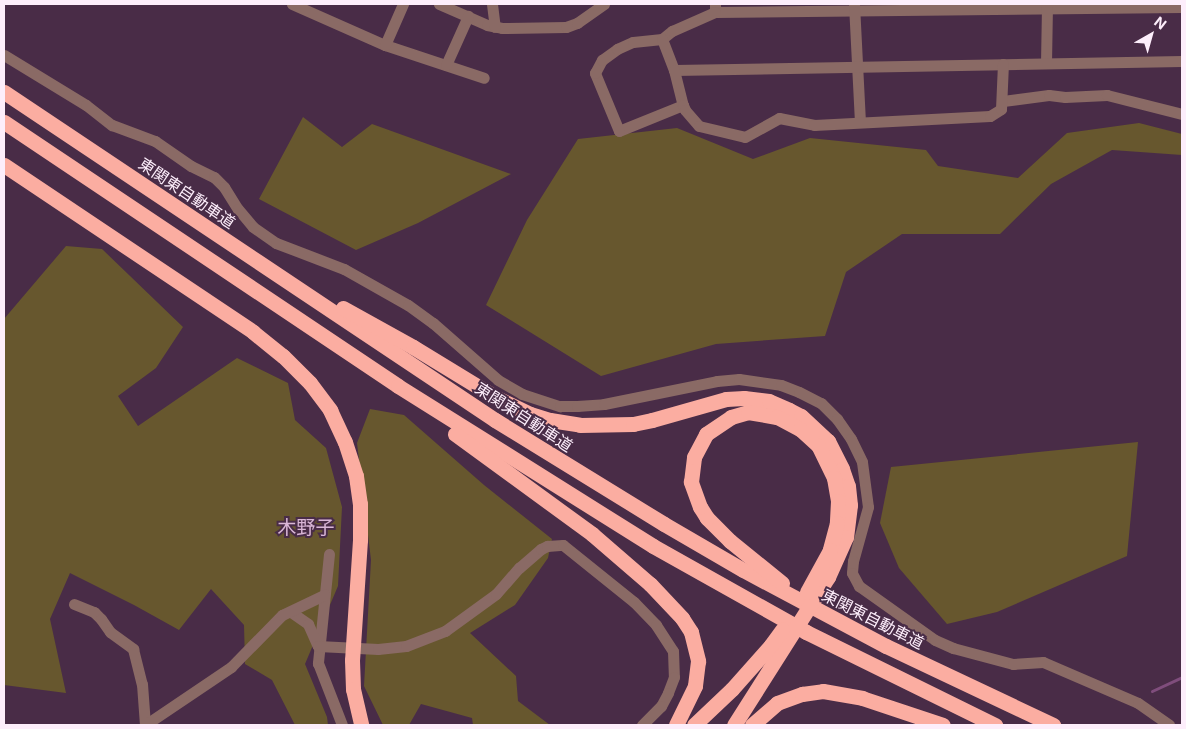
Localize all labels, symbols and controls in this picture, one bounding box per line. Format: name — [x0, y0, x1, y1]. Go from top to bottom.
north arrow — [1126, 10, 1176, 60]
text: N — [1151, 13, 1170, 33]
street label: 東関東自動車道 — [135, 154, 239, 232]
street label: 東関東自動車道 — [472, 378, 576, 456]
district label: 木野子 — [278, 517, 334, 539]
street label: 東関東自動車道 — [819, 585, 927, 653]

